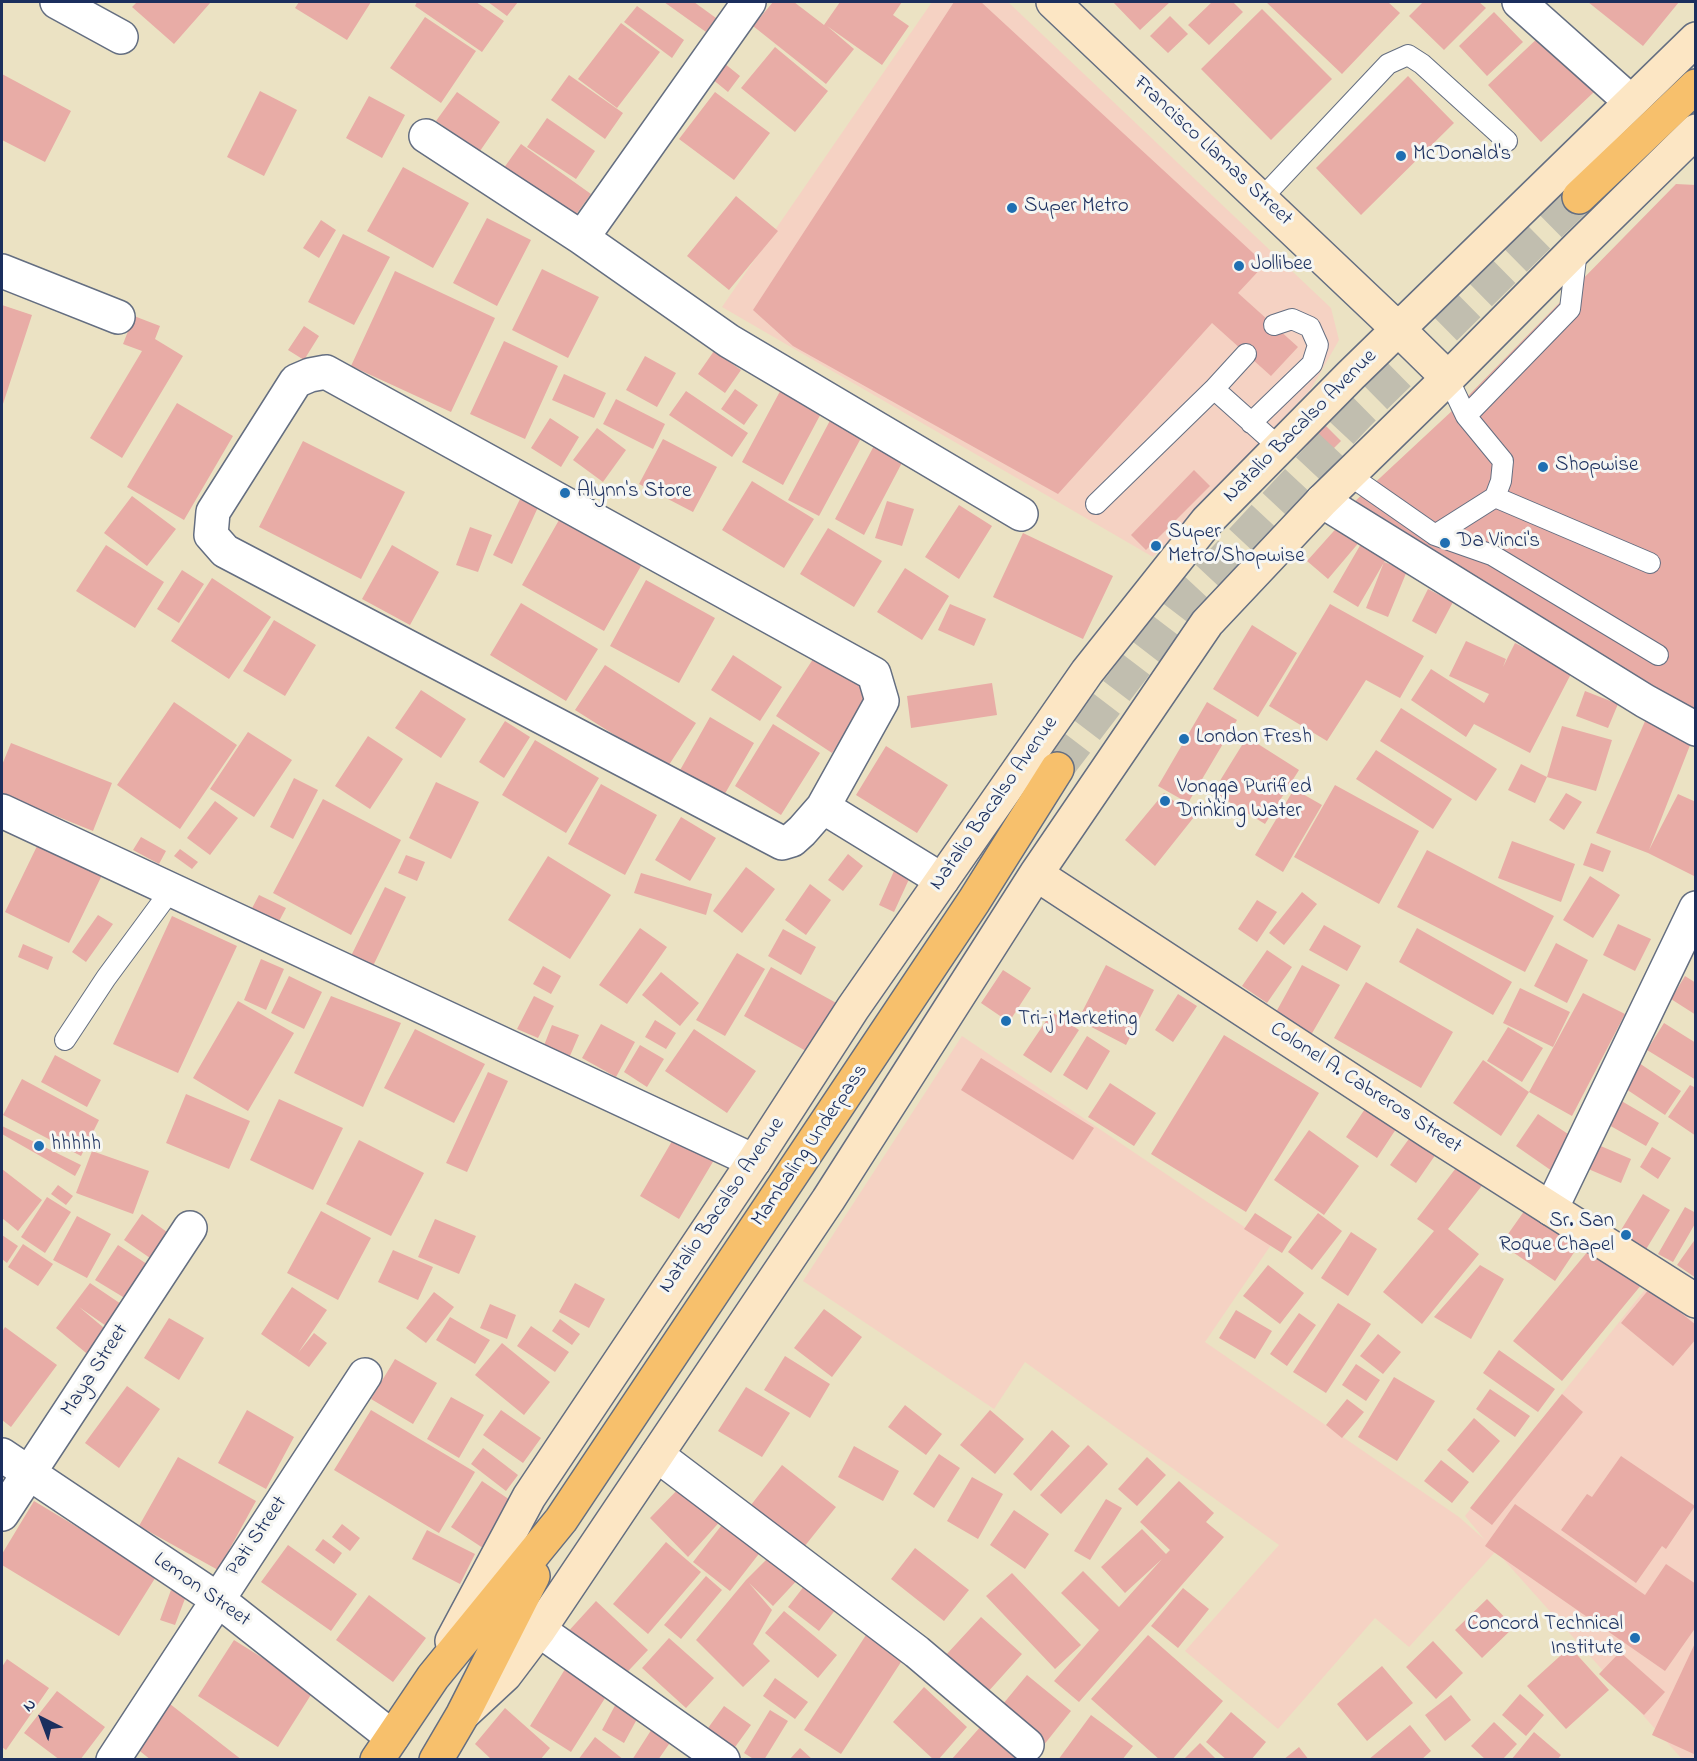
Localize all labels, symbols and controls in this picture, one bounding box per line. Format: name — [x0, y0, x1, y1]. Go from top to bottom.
street label: Francisco Llamas Street — [1127, 72, 1297, 232]
place label: McDonald's — [1413, 143, 1511, 169]
marker: McDonald's — [1394, 149, 1408, 163]
place label: Super Metro — [1024, 195, 1129, 221]
marker: Super Metro — [1005, 201, 1019, 215]
place label: Jollibee — [1251, 253, 1312, 279]
marker: Jollibee — [1232, 259, 1246, 273]
street label: Natalio Bacalso Avenue — [1219, 345, 1383, 509]
place label: Shopwise — [1555, 454, 1638, 480]
marker: Shopwise — [1536, 460, 1550, 474]
place label: Alynn's Store — [577, 480, 691, 506]
marker: Alynn's Store — [558, 486, 572, 500]
place label: Super Metro/Shopwise — [1168, 521, 1305, 571]
place label: Da Vinci's — [1457, 530, 1540, 556]
marker: Da Vinci's — [1438, 536, 1452, 550]
marker: Super Metro/Shopwise — [1149, 539, 1163, 553]
street label: Natalio Bacalso Avenue — [925, 712, 1065, 896]
place label: London Fresh — [1196, 726, 1312, 752]
marker: London Fresh — [1177, 732, 1191, 746]
place label: Vongga Purified Drinking Water — [1177, 776, 1312, 826]
marker: Vongga Purified Drinking Water — [1158, 794, 1172, 808]
place label: Tri-j Marketing — [1018, 1008, 1137, 1034]
marker: Tri-j Marketing — [999, 1014, 1013, 1028]
street label: Colonel A. Cabreros Street — [1264, 1018, 1466, 1160]
street label: Mambaling Underpass — [747, 1060, 875, 1232]
street label: Natalio Bacalso Avenue — [655, 1113, 791, 1299]
place label: hhhhh — [51, 1133, 101, 1159]
marker: hhhhh — [32, 1139, 46, 1153]
place label: Sr. San Roque Chapel — [1499, 1210, 1614, 1260]
marker: Sr. San Roque Chapel — [1619, 1228, 1633, 1242]
street label: Maya Street — [57, 1320, 135, 1422]
street label: Pati Street — [222, 1492, 294, 1582]
street label: Lemon Street — [148, 1548, 254, 1634]
place label: Concord Technical Institute — [1467, 1613, 1623, 1663]
marker: Concord Technical Institute — [1628, 1631, 1642, 1645]
north arrow — [12, 1689, 72, 1749]
text: N — [18, 1693, 42, 1718]

